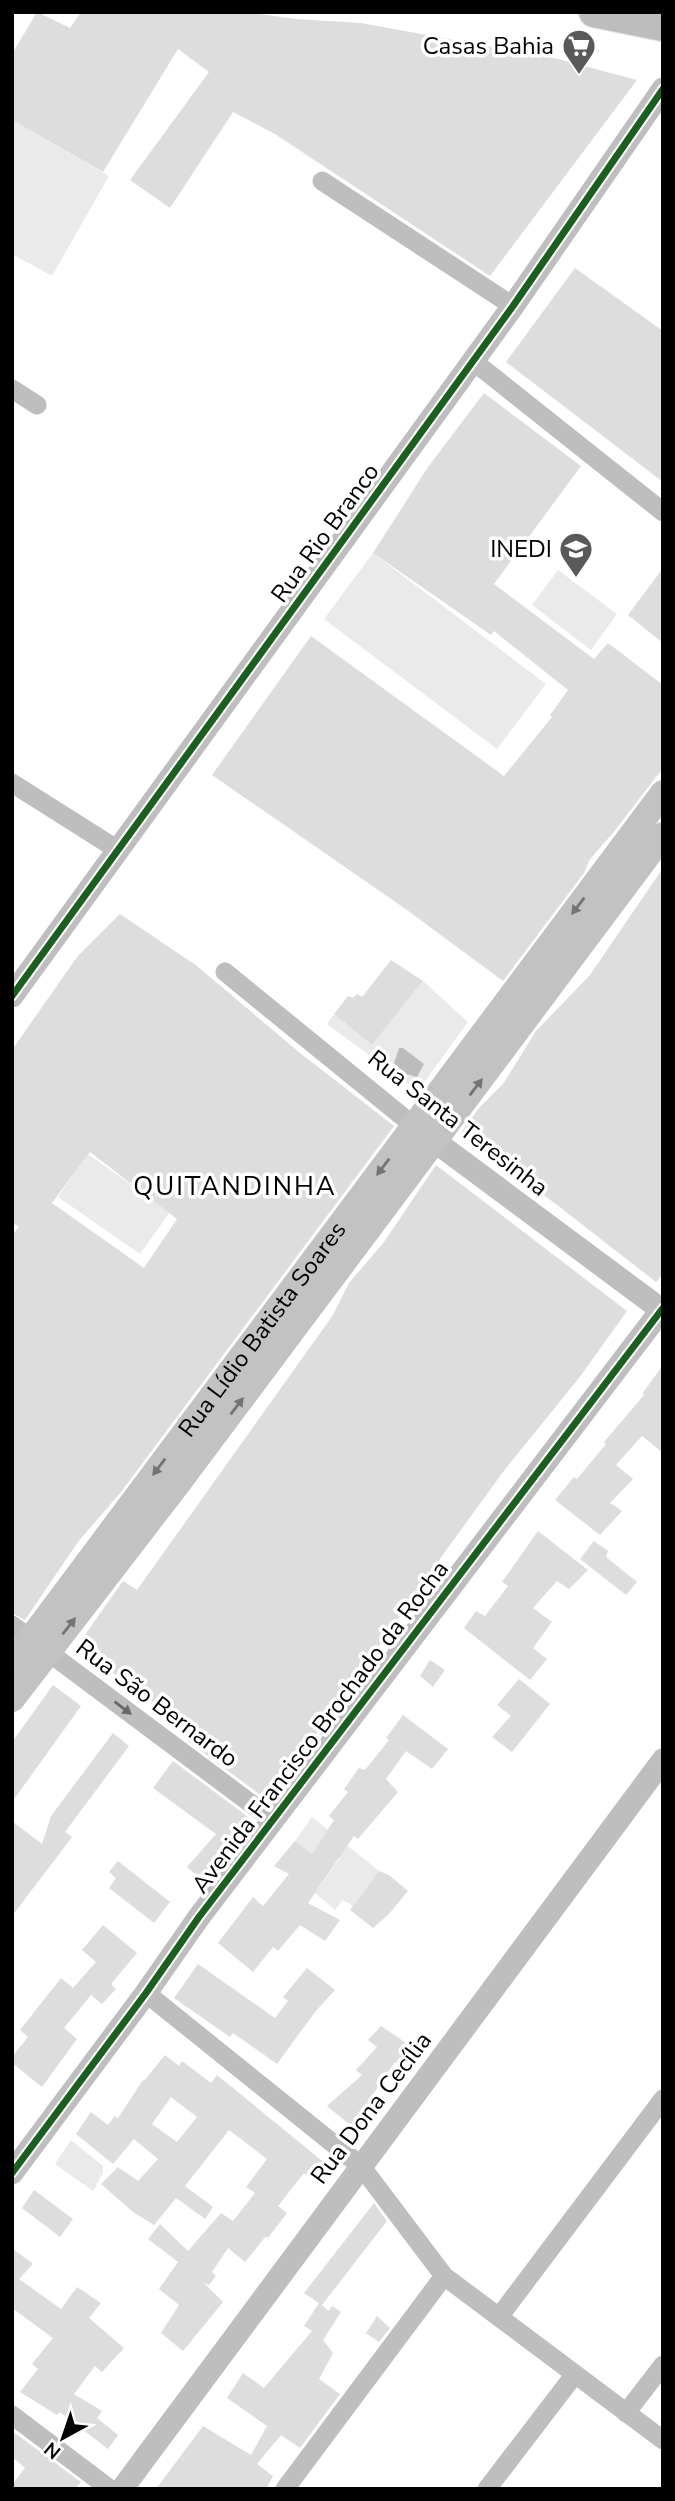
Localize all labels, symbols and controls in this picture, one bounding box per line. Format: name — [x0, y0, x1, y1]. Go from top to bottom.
supermarket icon: Casas Bahia — [560, 27, 598, 76]
place label: Casas Bahia — [423, 30, 554, 62]
street label: Rua Rio Branco — [264, 457, 386, 609]
school or university icon: INEDI — [557, 530, 595, 579]
place label: INEDI — [490, 533, 552, 565]
one-way arrow — [571, 897, 585, 915]
street label: Rua Santa Teresinha — [361, 1043, 555, 1203]
one-way arrow — [469, 1078, 483, 1096]
one-way arrow — [377, 1158, 391, 1176]
district label: QUITANDINHA — [133, 1169, 337, 1204]
street label: Rua Lídio Batista Soares — [171, 1215, 353, 1444]
one-way arrow — [229, 1397, 243, 1415]
one-way arrow — [153, 1458, 167, 1476]
street label: Avenida Francisco Brochado da Rocha — [184, 1554, 456, 1900]
one-way arrow — [61, 1617, 75, 1635]
street label: Rua São Bernardo — [69, 1632, 245, 1774]
one-way arrow — [114, 1701, 132, 1715]
street label: Rua Dona Cecília — [303, 2025, 439, 2191]
north arrow — [28, 2403, 98, 2473]
text: N — [39, 2436, 67, 2465]

